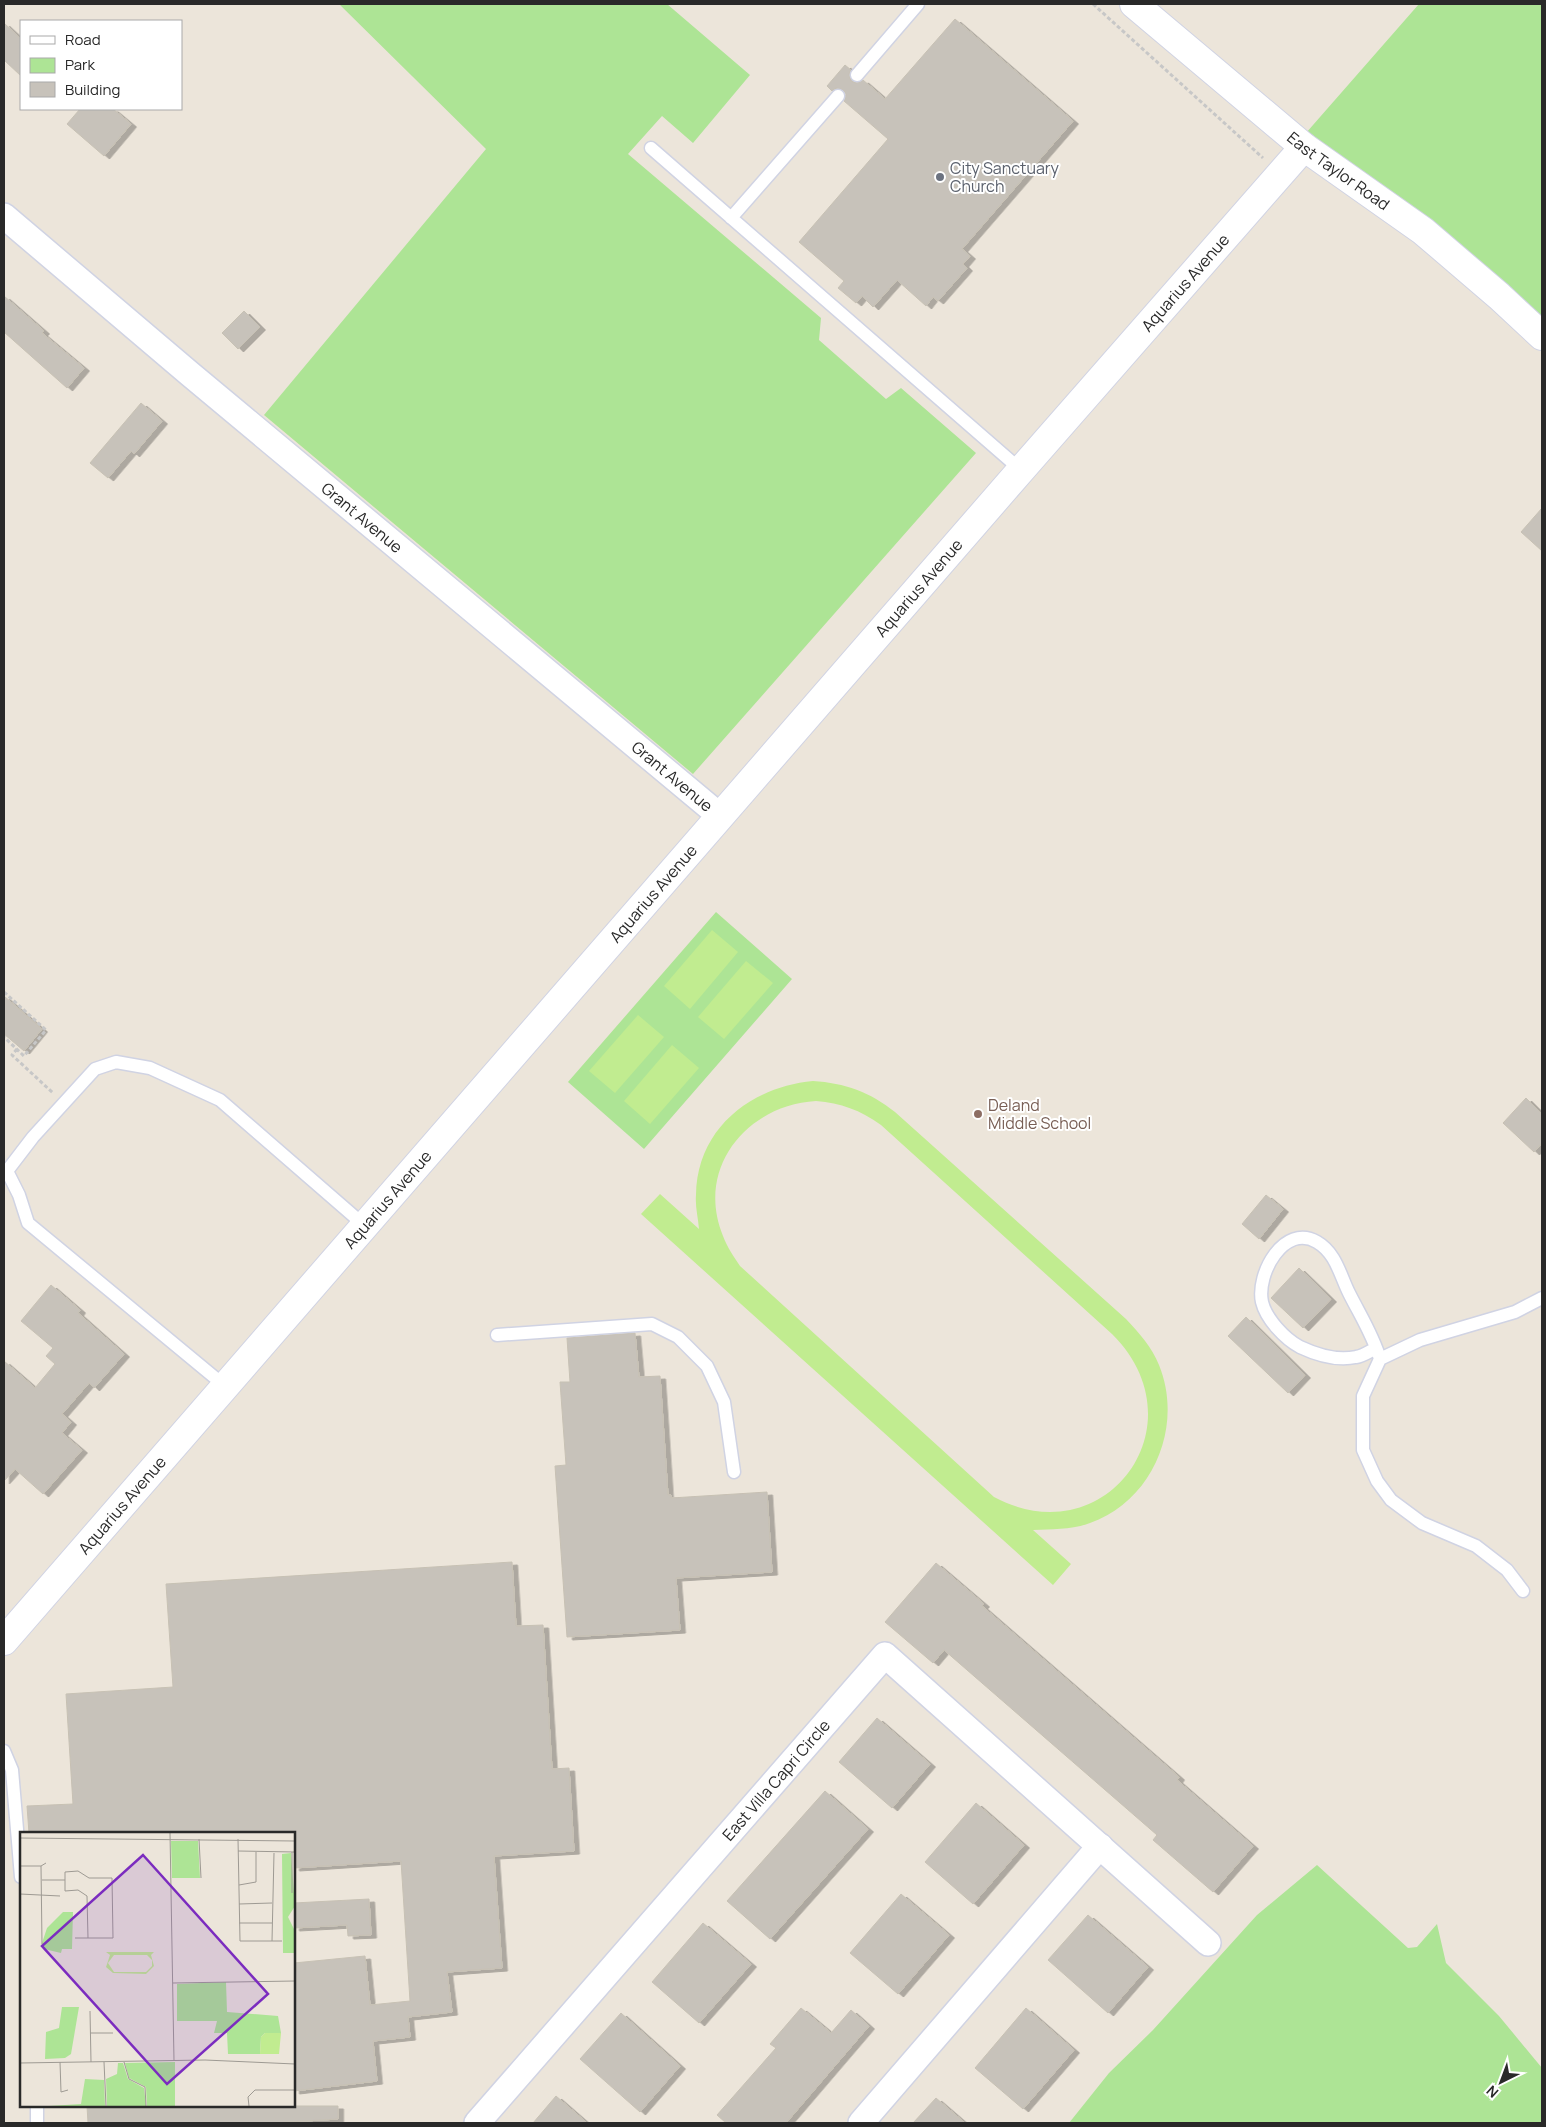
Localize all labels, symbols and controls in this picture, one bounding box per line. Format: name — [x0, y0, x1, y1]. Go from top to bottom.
legend — [20, 20, 182, 110]
text: Road — [65, 29, 101, 50]
text: Park — [65, 54, 95, 75]
text: Building — [65, 79, 120, 100]
street label: East Taylor Road — [1282, 126, 1394, 215]
place label: City Sanctuary Church — [950, 157, 1060, 197]
marker: City Sanctuary Church — [934, 171, 946, 183]
street label: Aquarius Avenue — [1136, 229, 1234, 336]
street label: Grant Avenue — [317, 477, 407, 558]
street label: Aquarius Avenue — [870, 534, 968, 642]
street label: Grant Avenue — [627, 736, 718, 817]
street label: Aquarius Avenue — [604, 840, 702, 947]
place label: Deland Middle School — [988, 1094, 1091, 1134]
marker: Deland Middle School — [972, 1108, 984, 1120]
street label: Aquarius Avenue — [339, 1145, 436, 1253]
street label: Aquarius Avenue — [73, 1451, 171, 1559]
street label: East Villa Capri Circle — [717, 1715, 835, 1845]
inset map — [20, 1832, 295, 2107]
north arrow — [1476, 2057, 1526, 2107]
text: N — [1482, 2082, 1502, 2102]

